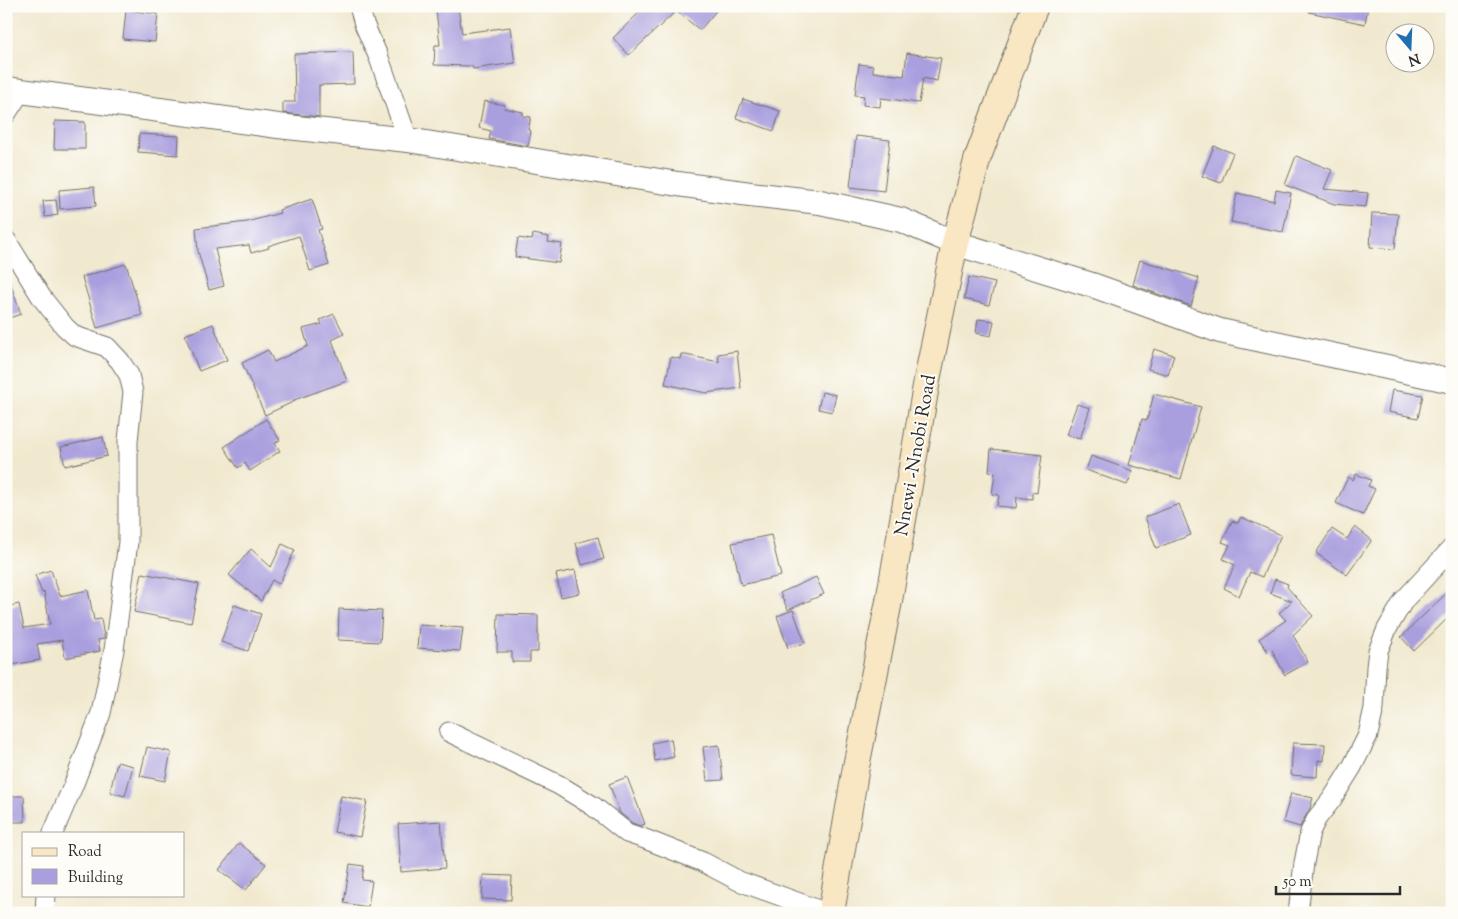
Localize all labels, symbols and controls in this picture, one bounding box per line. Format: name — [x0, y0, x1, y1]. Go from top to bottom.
north arrow — [1386, 22, 1436, 72]
text: N — [1405, 47, 1422, 70]
street label: Nnewi -Nnobi Road — [889, 372, 944, 538]
legend — [22, 832, 185, 896]
text: Road — [68, 842, 102, 863]
scale bar — [1276, 864, 1399, 896]
text: Building — [68, 868, 123, 889]
text: 50 m — [1282, 872, 1312, 893]

